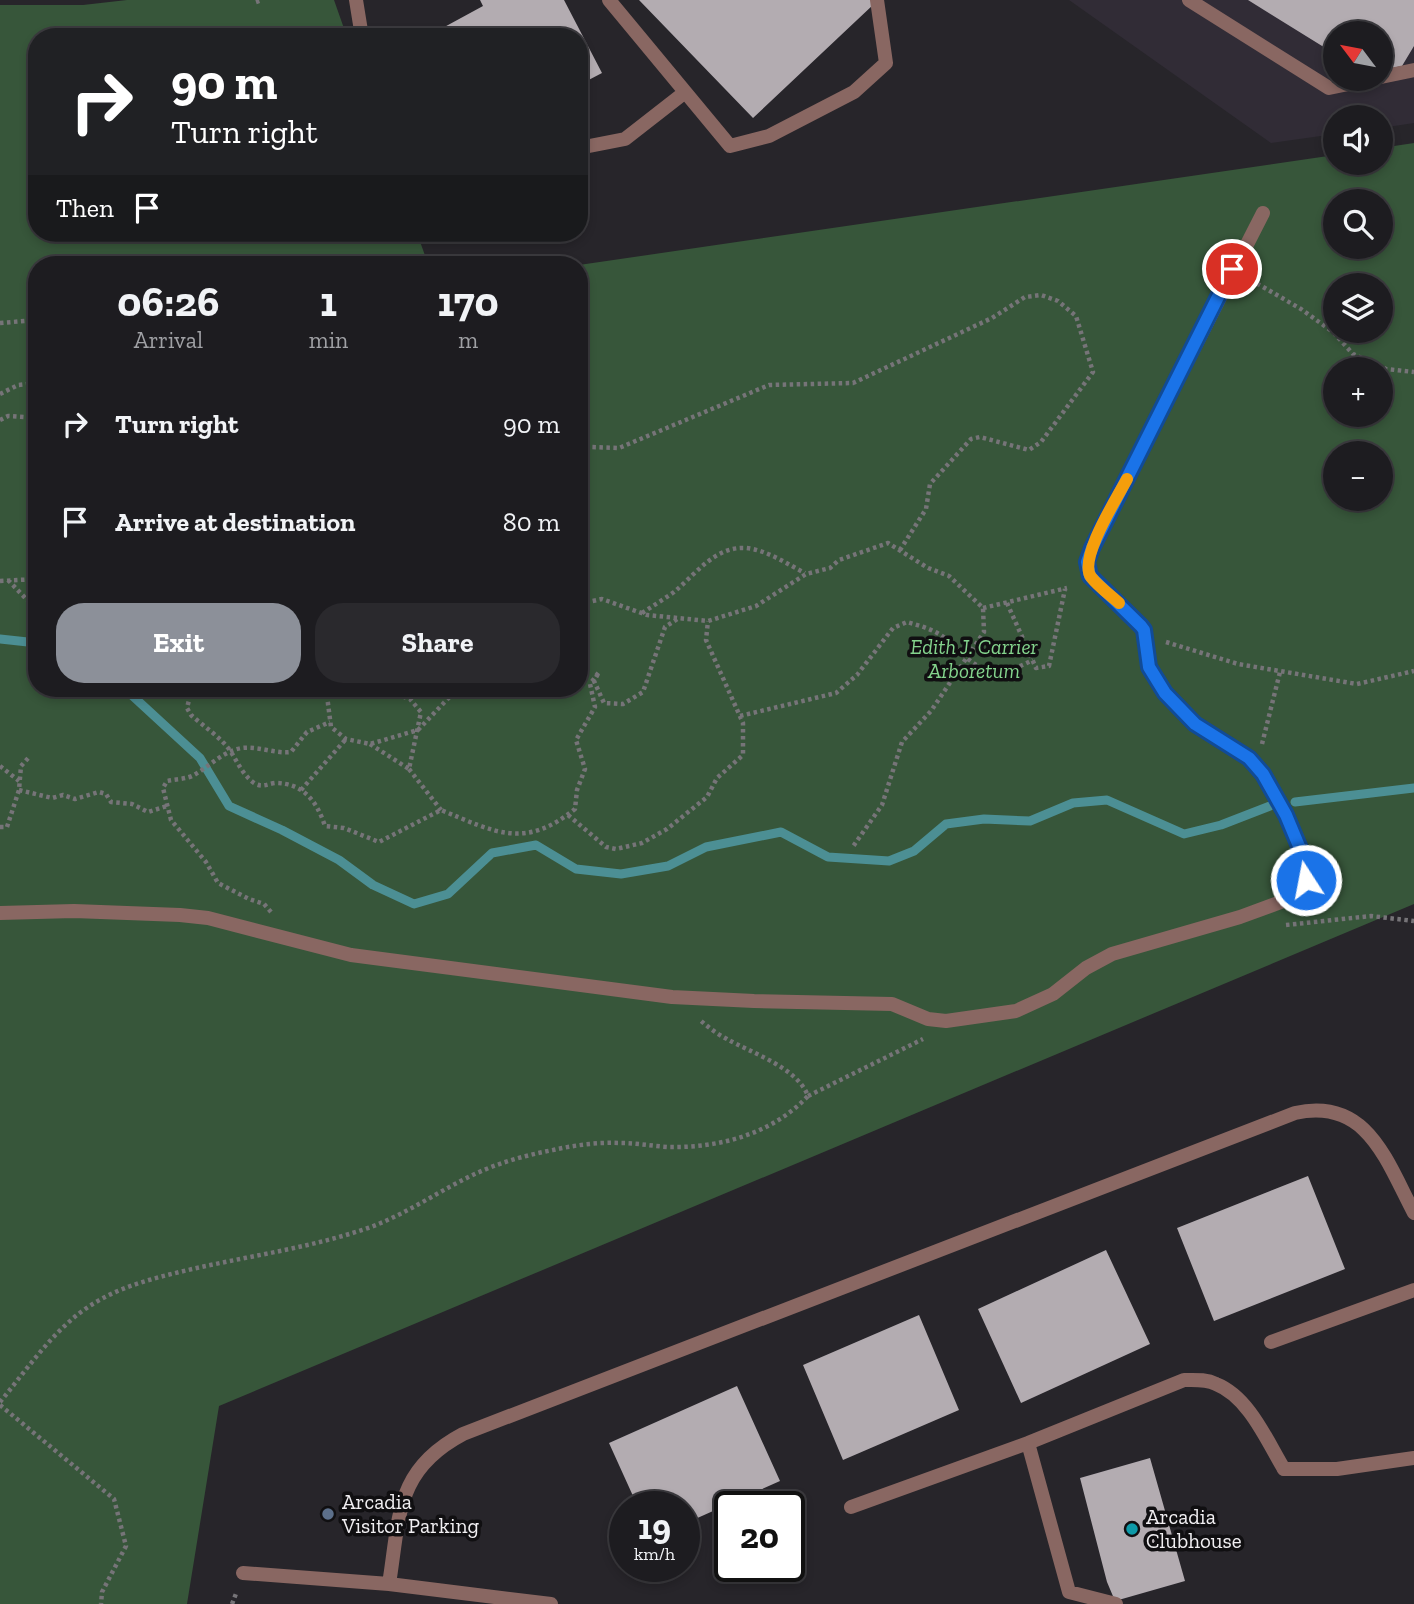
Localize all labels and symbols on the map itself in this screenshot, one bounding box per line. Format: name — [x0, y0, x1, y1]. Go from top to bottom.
north arrow — [1323, 21, 1393, 91]
pin — [1202, 239, 1262, 299]
park label: Edith J. Carrier Arboretum — [910, 634, 1039, 683]
position arrow — [1269, 843, 1343, 917]
place label: Arcadia Visitor Parking — [341, 1489, 480, 1538]
speed limit sign: 20 — [714, 1491, 805, 1582]
place label: Arcadia Clubhouse — [1146, 1504, 1242, 1553]
marker: Arcadia Visitor Parking — [320, 1506, 336, 1522]
marker: Arcadia Clubhouse — [1124, 1521, 1140, 1537]

